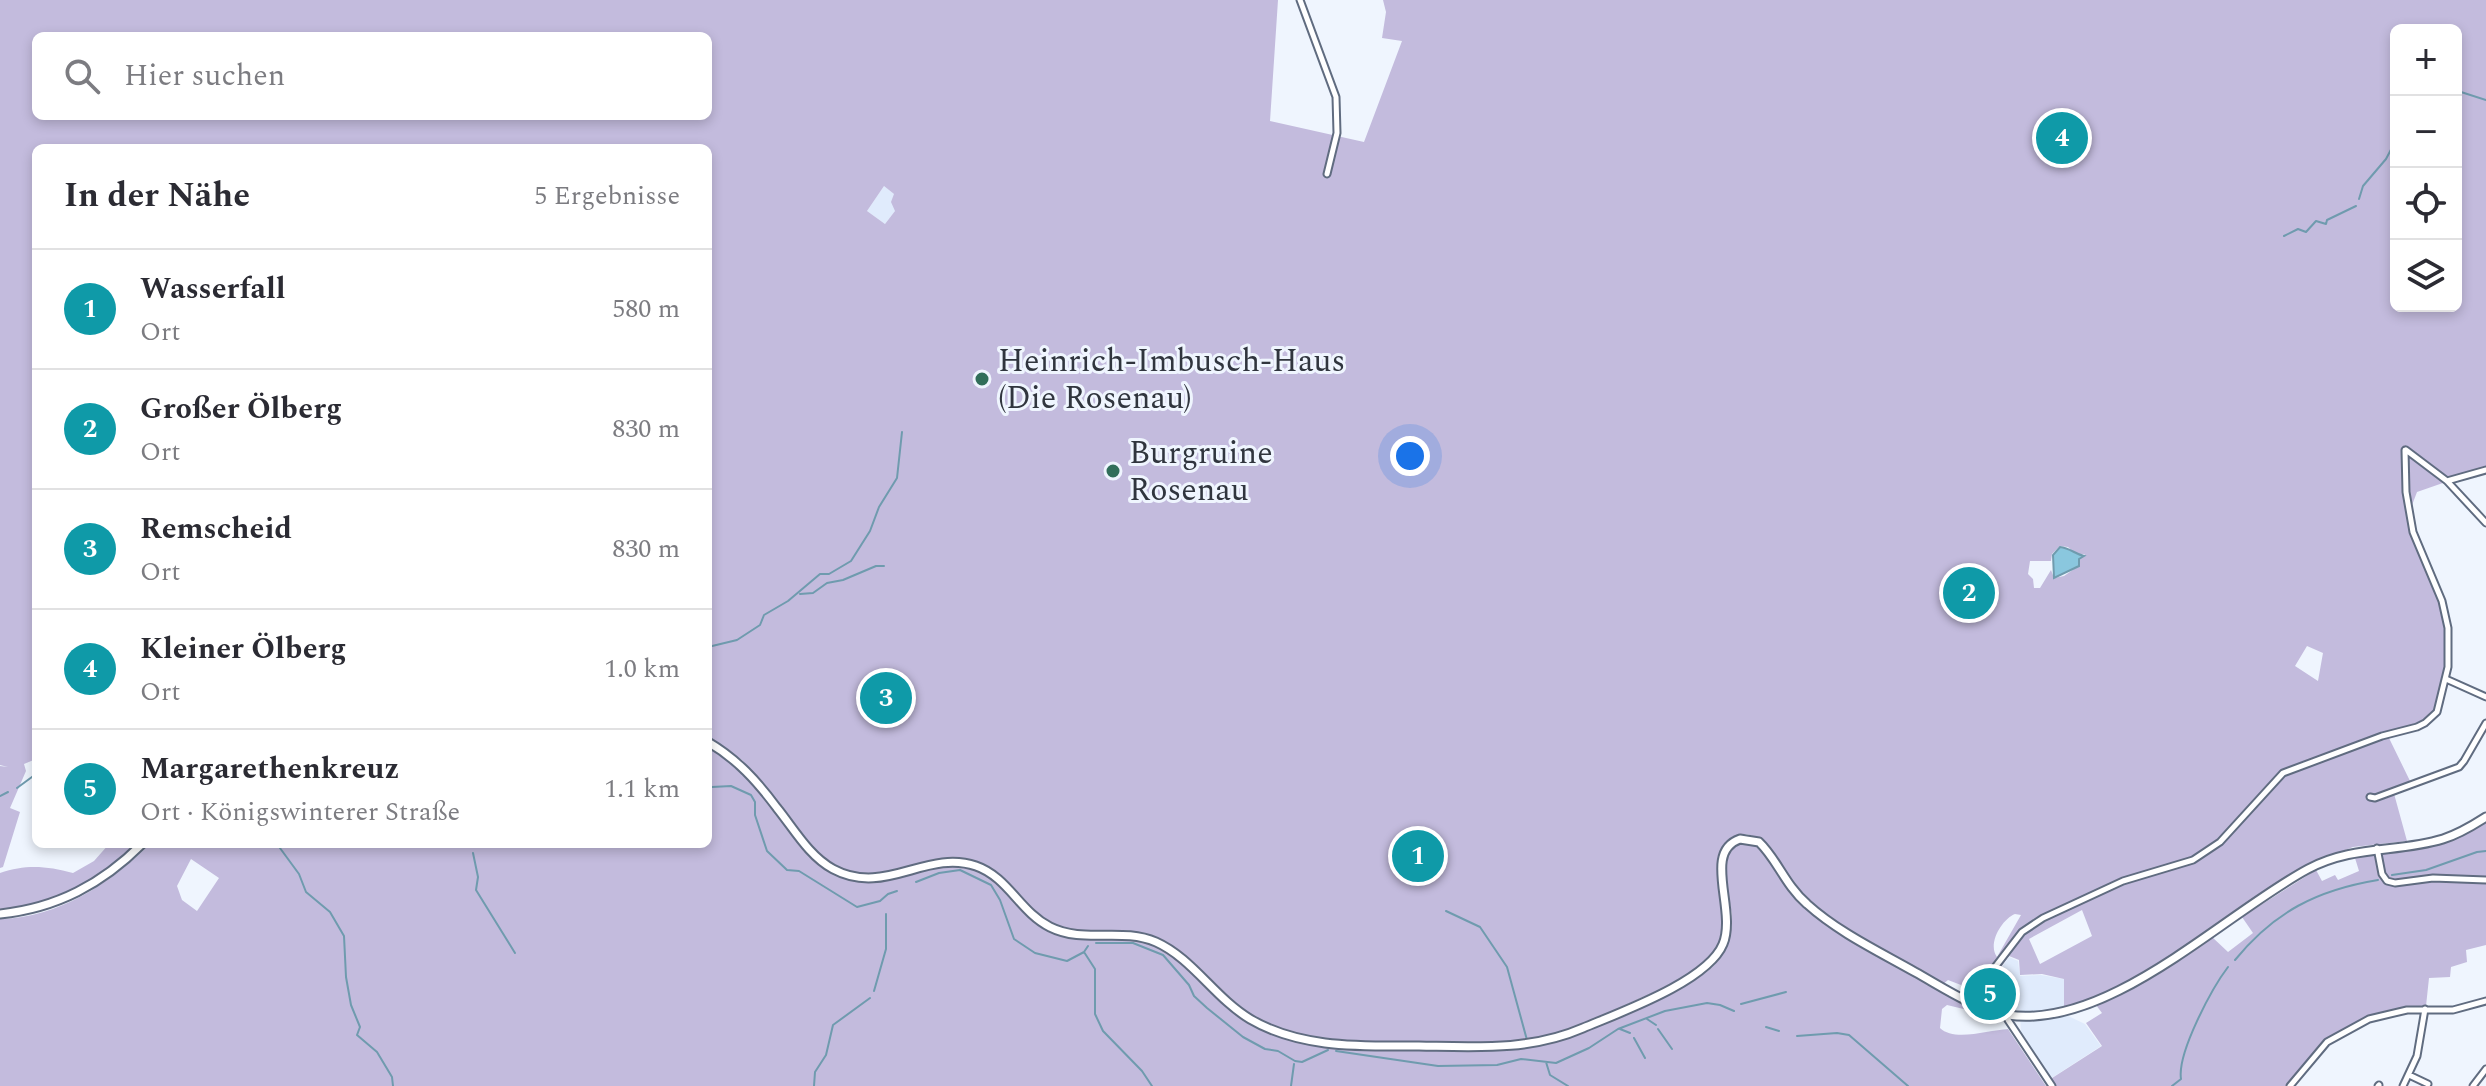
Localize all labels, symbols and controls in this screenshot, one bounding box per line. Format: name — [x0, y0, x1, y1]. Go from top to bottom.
map controls — [2390, 24, 2462, 312]
button: + — [2390, 24, 2462, 96]
search box — [32, 32, 712, 120]
text: Hier suchen — [124, 53, 285, 99]
icon: search — [60, 54, 104, 98]
button: − — [2390, 96, 2462, 168]
pin: 4 — [2036, 108, 2088, 168]
button: locate — [2390, 168, 2462, 240]
text: In der Nähe — [64, 170, 250, 222]
text: 5 Ergebnisse — [534, 176, 680, 216]
button: layers — [2390, 240, 2462, 312]
text: Wasserfall — [140, 266, 286, 312]
text: 1 — [83, 289, 97, 329]
text: 580 m — [612, 289, 680, 329]
text: Ort — [140, 312, 181, 352]
place label: Heinrich-Imbusch-Haus (Die Rosenau) — [998, 337, 1345, 423]
marker: Heinrich-Imbusch-Haus (Die Rosenau) — [973, 370, 991, 388]
text: Großer Ölberg — [140, 386, 342, 432]
text: 2 — [83, 409, 97, 449]
text: 830 m — [612, 409, 680, 449]
place label: Burgruine Rosenau — [1129, 429, 1273, 515]
text: Ort — [140, 432, 181, 472]
your location — [1390, 436, 1430, 476]
marker: Burgruine Rosenau — [1104, 462, 1122, 480]
text: Remscheid — [140, 506, 292, 552]
text: 3 — [83, 529, 97, 569]
text: 830 m — [612, 529, 680, 569]
text: Ort — [140, 552, 181, 592]
pin: 2 — [1943, 563, 1995, 623]
text: Kleiner Ölberg — [140, 626, 347, 672]
text: 4 — [83, 649, 97, 689]
text: 1.0 km — [604, 649, 680, 689]
pin: 3 — [860, 668, 912, 728]
text: Ort — [140, 672, 181, 712]
text: Margarethenkreuz — [140, 746, 399, 792]
text: 5 — [83, 769, 97, 809]
text: 1.1 km — [604, 769, 680, 809]
text: Ort · Königswinterer Straße — [140, 792, 460, 832]
pin: 1 — [1392, 826, 1444, 886]
pin: 5 — [1964, 964, 2016, 1024]

